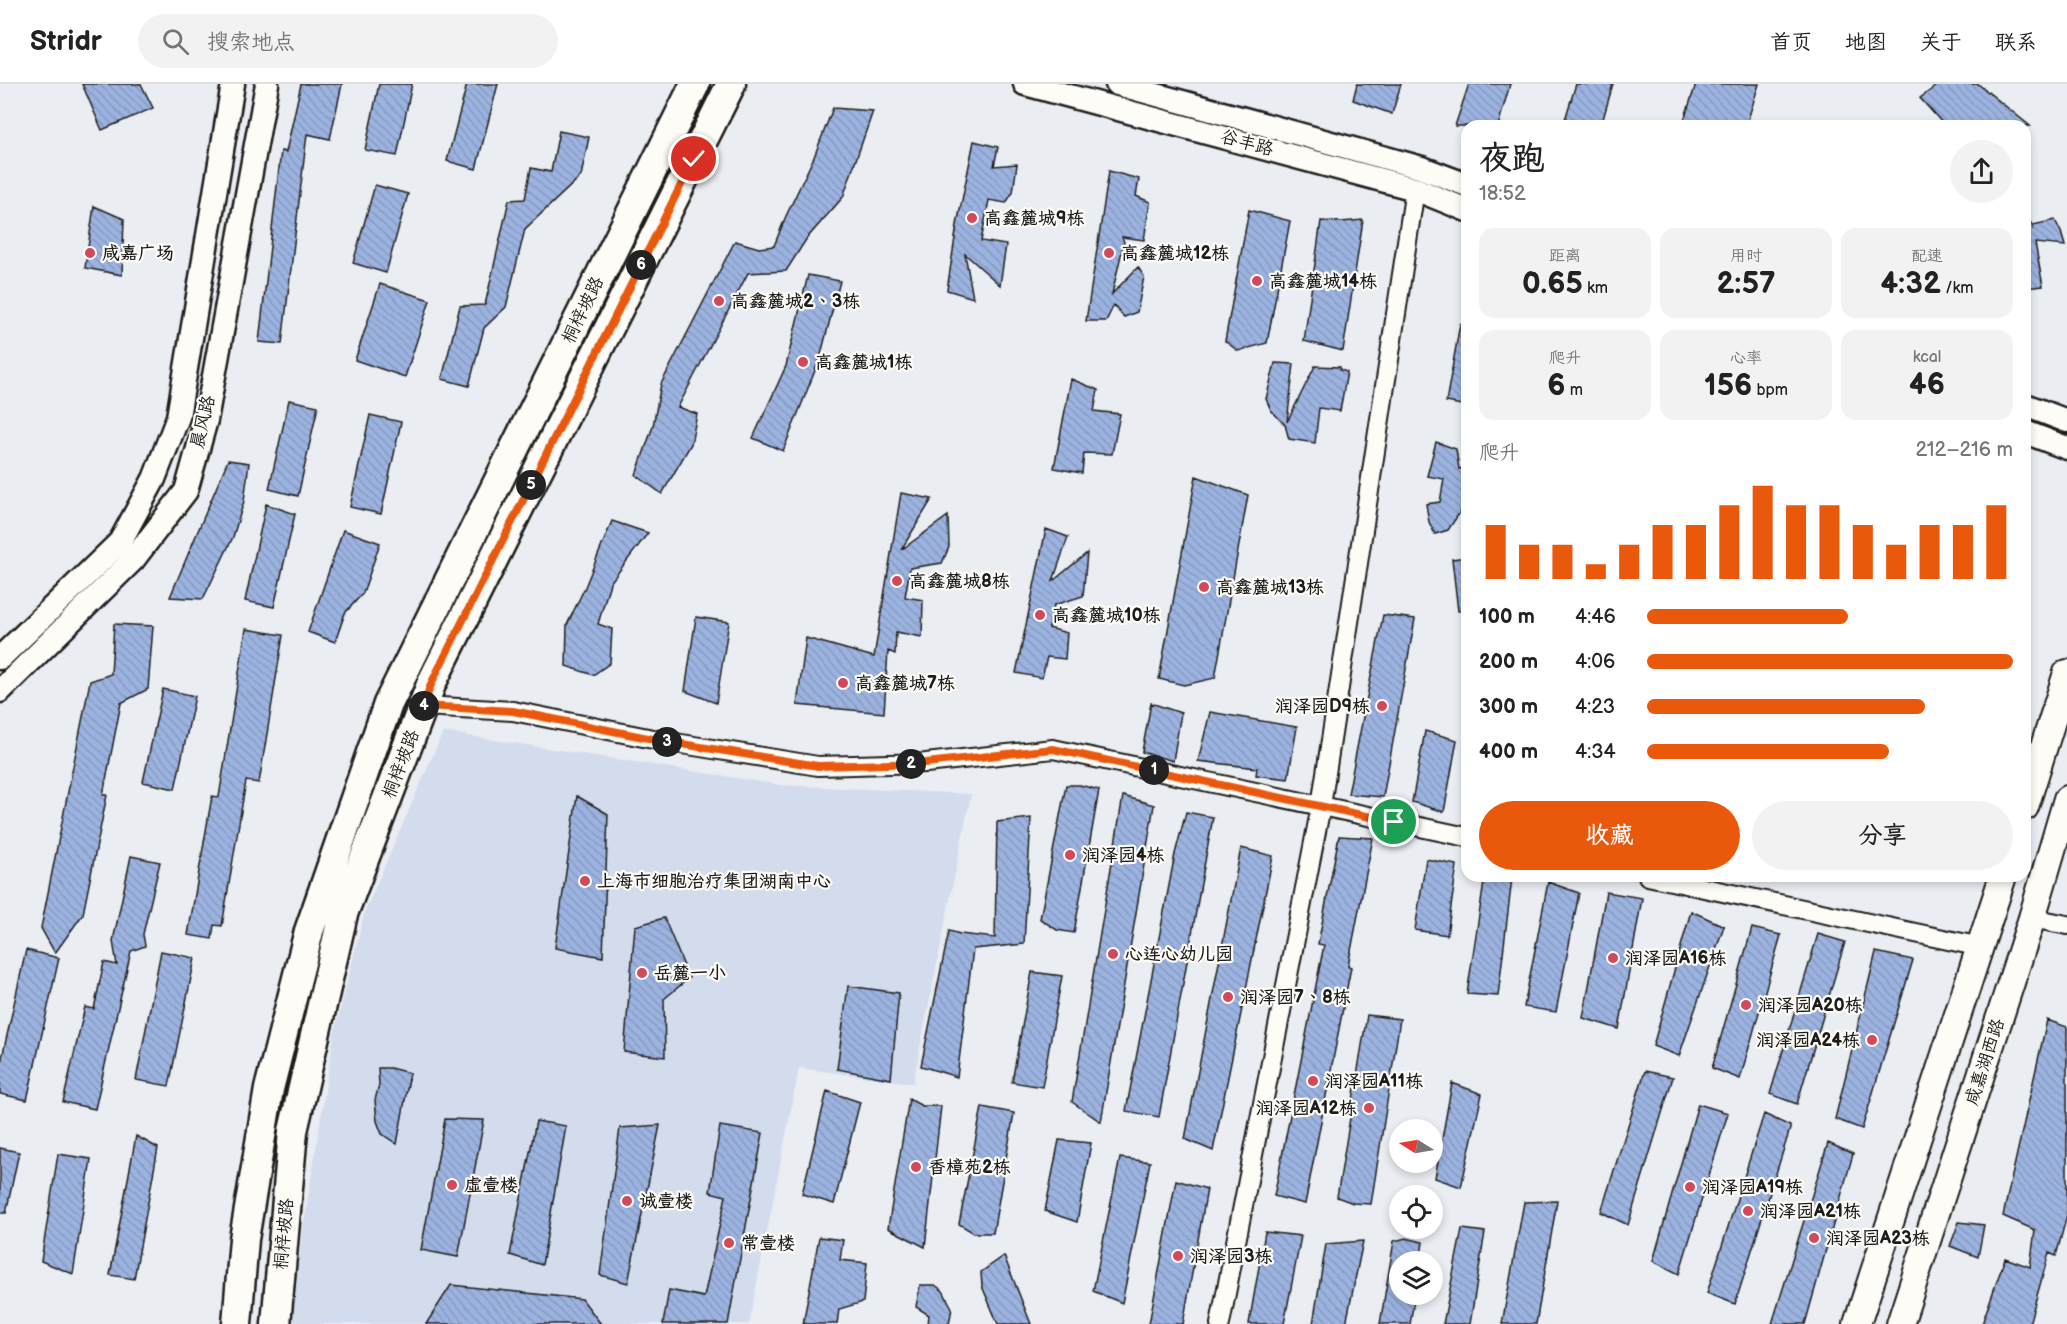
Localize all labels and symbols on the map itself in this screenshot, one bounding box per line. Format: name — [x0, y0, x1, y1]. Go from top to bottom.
street label: 谷丰路 — [1218, 126, 1276, 160]
pin — [668, 133, 719, 184]
place label: 高鑫麓城9栋 — [984, 208, 1085, 229]
marker: 高鑫麓城9栋 — [965, 211, 979, 225]
place label: 咸嘉广场 — [102, 243, 174, 264]
place label: 高鑫麓城12栋 — [1121, 243, 1229, 264]
marker: 咸嘉广场 — [83, 246, 97, 260]
marker: 高鑫麓城12栋 — [1102, 246, 1116, 260]
pin: 6 — [626, 250, 656, 280]
place label: 高鑫麓城14栋 — [1269, 271, 1377, 292]
street label: 桐梓坡路 — [558, 273, 608, 347]
marker: 高鑫麓城14栋 — [1250, 274, 1264, 288]
place label: 高鑫麓城2、3栋 — [731, 291, 860, 312]
marker: 高鑫麓城2、3栋 — [712, 294, 726, 308]
place label: 高鑫麓城1栋 — [815, 352, 913, 373]
marker: 高鑫麓城1栋 — [796, 355, 810, 369]
street label: 晨风路 — [187, 393, 219, 451]
pin: 5 — [516, 470, 546, 500]
place label: 高鑫麓城8栋 — [909, 571, 1010, 592]
marker: 高鑫麓城8栋 — [890, 574, 904, 588]
place label: 高鑫麓城13栋 — [1216, 577, 1324, 598]
marker: 高鑫麓城13栋 — [1197, 580, 1211, 594]
place label: 高鑫麓城10栋 — [1052, 605, 1161, 626]
marker: 高鑫麓城10栋 — [1033, 608, 1047, 622]
place label: 高鑫麓城7栋 — [855, 673, 955, 694]
marker: 高鑫麓城7栋 — [836, 676, 850, 690]
pin: 4 — [409, 691, 439, 721]
place label: 润泽园D9栋 — [1275, 696, 1370, 717]
marker: 润泽园D9栋 — [1375, 699, 1389, 713]
street label: 桐梓坡路 — [378, 727, 424, 801]
pin: 3 — [652, 727, 682, 757]
pin: 2 — [896, 749, 926, 779]
pin: 1 — [1139, 755, 1169, 785]
pin — [1368, 796, 1419, 847]
place label: 润泽园4栋 — [1082, 845, 1165, 866]
marker: 润泽园4栋 — [1063, 848, 1077, 862]
place label: 上海市细胞治疗集团湖南中心 — [597, 871, 831, 892]
marker: 上海市细胞治疗集团湖南中心 — [578, 874, 592, 888]
place label: 心连心幼儿园 — [1125, 944, 1233, 965]
marker: 心连心幼儿园 — [1106, 947, 1120, 961]
place label: 润泽园A16栋 — [1625, 948, 1726, 969]
marker: 润泽园A16栋 — [1606, 951, 1620, 965]
place label: 岳麓一小 — [654, 963, 726, 984]
marker: 岳麓一小 — [635, 966, 649, 980]
place label: 润泽园7、8栋 — [1240, 987, 1351, 1008]
marker: 润泽园7、8栋 — [1221, 990, 1235, 1004]
place label: 润泽园A20栋 — [1758, 995, 1863, 1016]
marker: 润泽园A20栋 — [1739, 998, 1753, 1012]
street label: 咸嘉湖西路 — [1961, 1016, 2009, 1108]
place label: 润泽园A24栋 — [1756, 1030, 1860, 1051]
marker: 润泽园A24栋 — [1865, 1033, 1879, 1047]
place label: 润泽园A11栋 — [1325, 1071, 1423, 1092]
marker: 润泽园A11栋 — [1306, 1074, 1320, 1088]
place label: 润泽园A12栋 — [1256, 1098, 1357, 1119]
marker: 润泽园A12栋 — [1362, 1101, 1376, 1115]
north arrow — [1389, 1119, 1443, 1173]
place label: 香樟苑2栋 — [928, 1157, 1011, 1178]
marker: 香樟苑2栋 — [909, 1160, 923, 1174]
place label: 虚壹楼 — [464, 1175, 518, 1196]
place label: 润泽园A19栋 — [1702, 1177, 1803, 1198]
marker: 虚壹楼 — [445, 1178, 459, 1192]
marker: 润泽园A19栋 — [1683, 1180, 1697, 1194]
place label: 诚壹楼 — [639, 1191, 693, 1212]
marker: 诚壹楼 — [620, 1194, 634, 1208]
street label: 桐梓坡路 — [270, 1197, 298, 1271]
place label: 润泽园A21栋 — [1760, 1201, 1861, 1222]
marker: 润泽园A21栋 — [1741, 1204, 1755, 1218]
place label: 润泽园A23栋 — [1826, 1228, 1930, 1249]
marker: 润泽园A23栋 — [1807, 1231, 1821, 1245]
place label: 常壹楼 — [741, 1233, 795, 1254]
marker: 常壹楼 — [722, 1236, 736, 1250]
place label: 润泽园3栋 — [1190, 1246, 1273, 1267]
marker: 润泽园3栋 — [1171, 1249, 1185, 1263]

